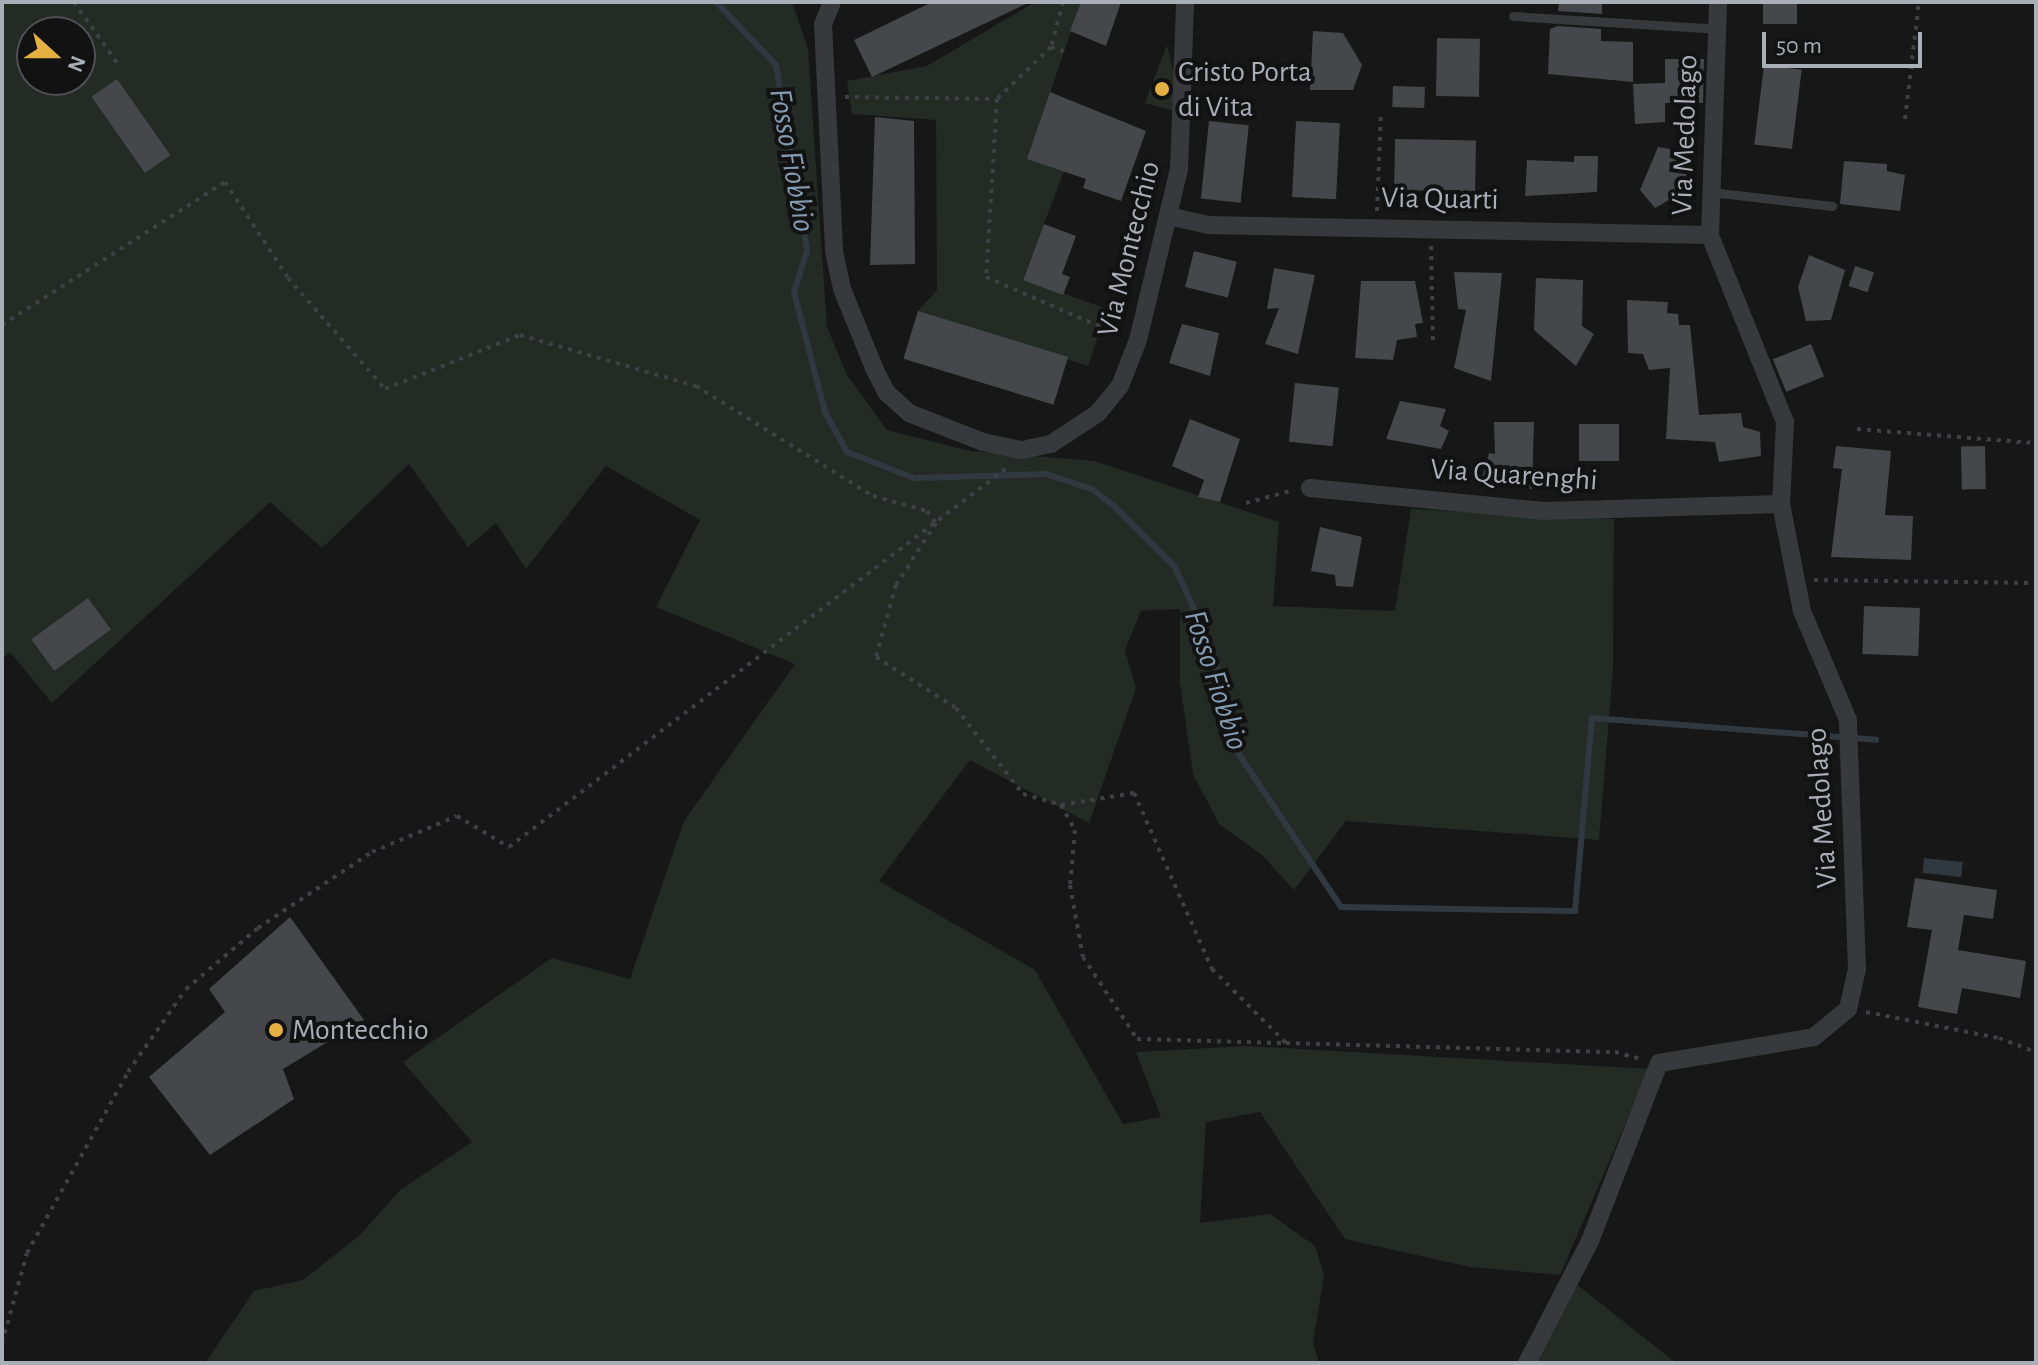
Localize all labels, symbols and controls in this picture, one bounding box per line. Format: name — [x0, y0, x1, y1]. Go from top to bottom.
north arrow — [16, 16, 96, 96]
scale bar — [1766, 16, 1926, 66]
text: 50 m — [1776, 34, 1822, 58]
text: N — [64, 53, 90, 75]
place label: Cristo Porta di Vita — [1178, 54, 1312, 124]
street label: Via Medolago — [1664, 54, 1706, 216]
marker: Cristo Porta di Vita — [1153, 80, 1171, 98]
water label: Fosso Fiobbio — [760, 85, 824, 235]
street label: Via Montecchio — [1090, 157, 1168, 341]
street label: Via Quarti — [1381, 180, 1499, 218]
street label: Via Quarenghi — [1429, 451, 1599, 499]
water label: Fosso Fiobbio — [1175, 605, 1257, 755]
street label: Via Medolago — [1798, 727, 1846, 889]
place label: Montecchio — [292, 1012, 429, 1048]
marker: Montecchio — [267, 1021, 285, 1039]

